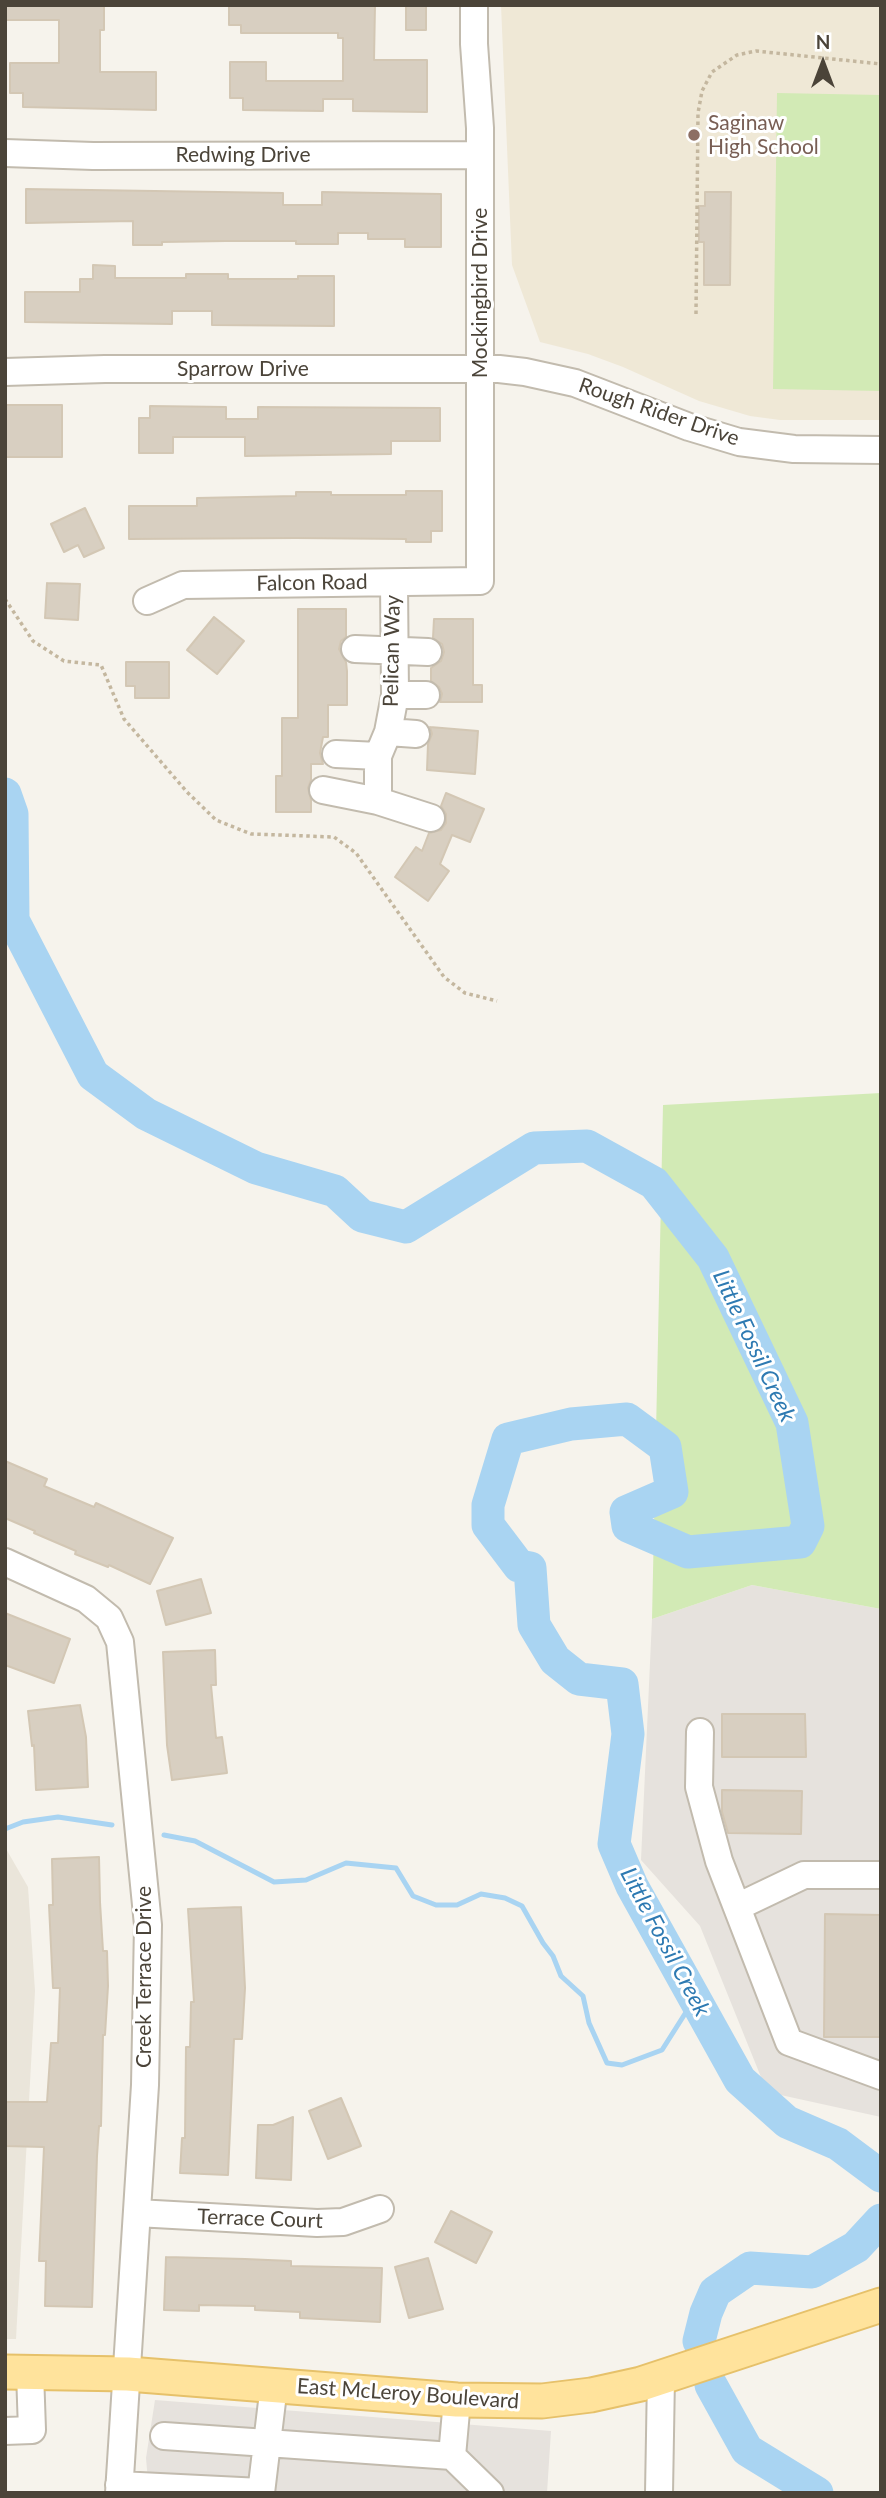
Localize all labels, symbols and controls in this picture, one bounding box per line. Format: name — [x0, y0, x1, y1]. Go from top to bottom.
north arrow — [788, 28, 858, 98]
text: N — [816, 30, 830, 53]
place label: Saginaw High School — [708, 110, 819, 160]
marker: Saginaw High School — [686, 127, 702, 143]
street label: Redwing Drive — [176, 142, 310, 168]
street label: Mockingbird Drive — [467, 208, 493, 378]
street label: Sparrow Drive — [177, 356, 309, 382]
street label: Rough Rider Drive — [575, 373, 743, 451]
street label: Falcon Road — [256, 569, 368, 597]
street label: Pelican Way — [378, 595, 406, 707]
water label: Little Fossil Creek — [707, 1266, 801, 1426]
water label: Little Fossil Creek — [614, 1863, 716, 2021]
street label: Creek Terrace Drive — [131, 1886, 157, 2068]
street label: Terrace Court — [197, 2204, 323, 2234]
street label: East McLeroy Boulevard — [296, 2374, 520, 2414]

